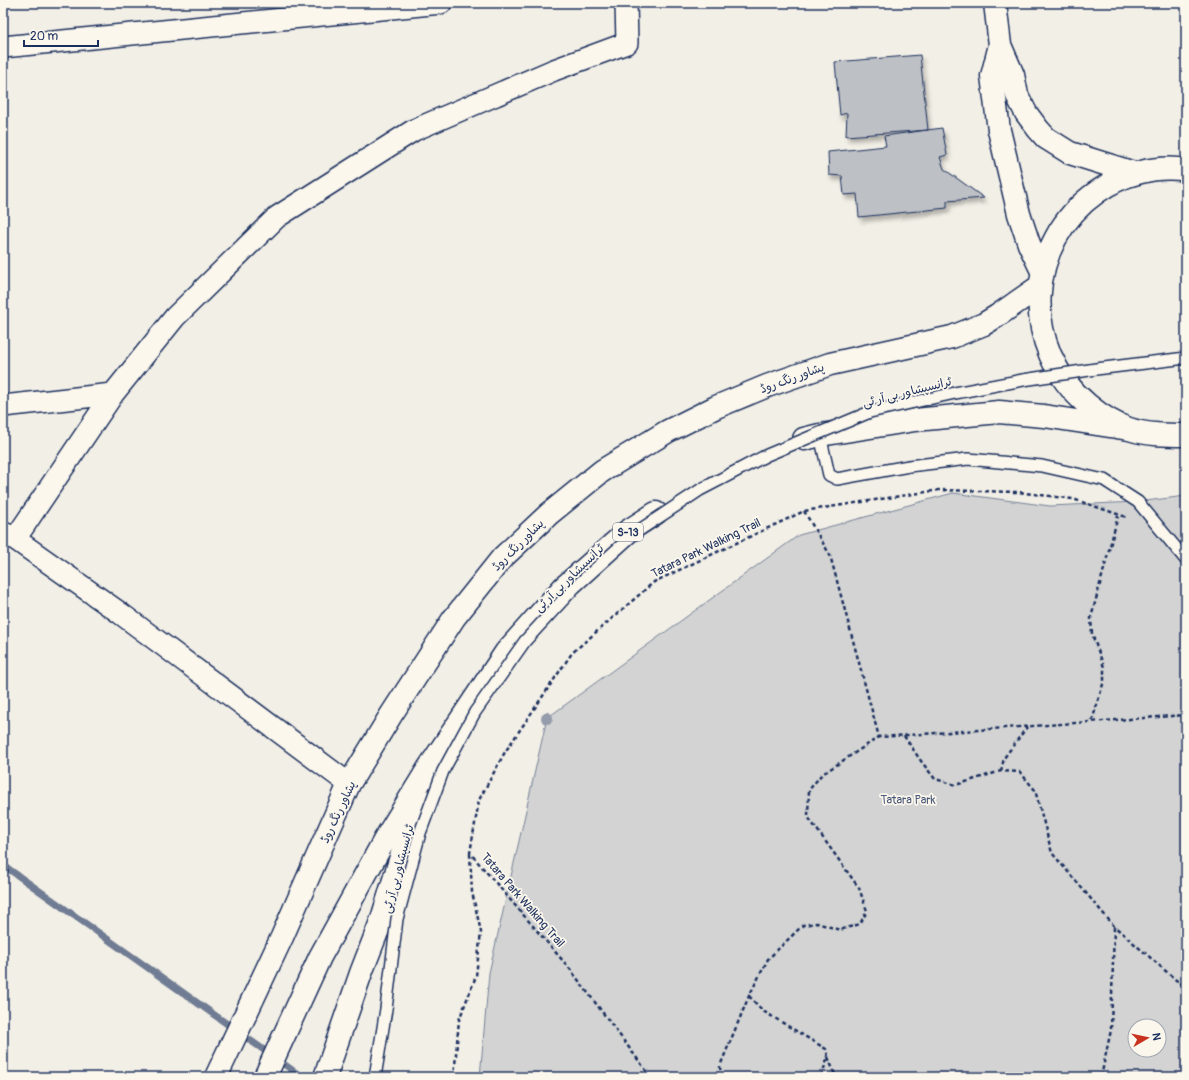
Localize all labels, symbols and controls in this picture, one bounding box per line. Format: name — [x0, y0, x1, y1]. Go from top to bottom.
scale bar — [24, 22, 98, 48]
text: 20 m — [30, 29, 59, 44]
street label: پشاور رنگ روڈ — [758, 360, 826, 397]
street label: ٹرانسپشاور بی آر ٹی — [861, 374, 954, 411]
street label: Tatara Park Walking Trail — [649, 515, 764, 581]
street label: پشاور رنگ روڈ — [489, 516, 547, 574]
road number: S-13 — [613, 523, 643, 541]
street label: ٹرانسپشاور بی آر ٹی — [531, 541, 608, 615]
street label: پشاور رنگ روڈ — [317, 779, 359, 846]
park label: Tatara Park — [880, 793, 936, 808]
street label: ٹرانسپشاور بی آر ٹی — [379, 823, 418, 915]
street label: Tatara Park Walking Trail — [478, 850, 568, 951]
north arrow — [1127, 1018, 1167, 1058]
text: N — [1149, 1032, 1163, 1042]

